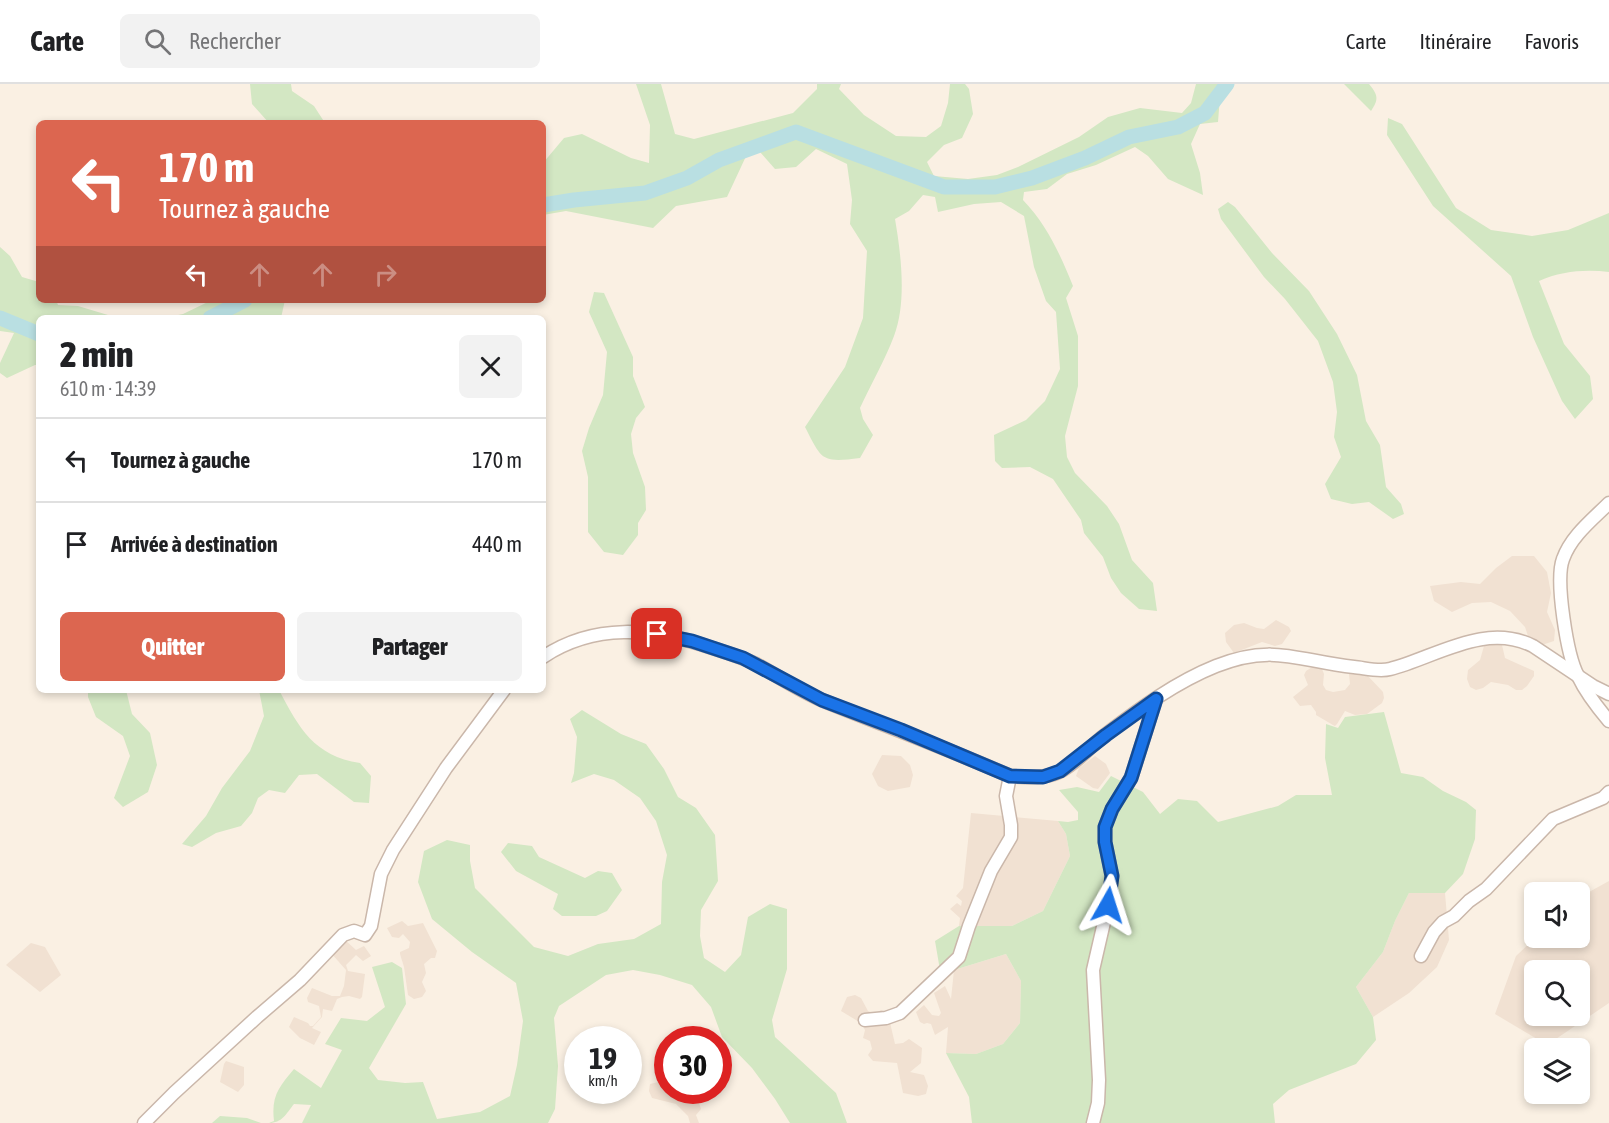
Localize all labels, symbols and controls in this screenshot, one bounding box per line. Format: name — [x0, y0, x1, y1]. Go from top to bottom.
search box — [120, 14, 540, 68]
text: Carte — [30, 25, 84, 57]
icon: search — [141, 25, 174, 58]
text: Rechercher — [189, 28, 281, 54]
text: Carte — [1346, 29, 1386, 53]
text: Itinéraire — [1419, 29, 1491, 53]
text: Favoris — [1524, 29, 1579, 53]
text: 170 m — [159, 143, 254, 191]
icon: left — [60, 144, 138, 222]
text: Tournez à gauche — [159, 193, 330, 224]
icon: left — [180, 258, 213, 291]
icon: ahead — [243, 258, 276, 291]
icon: ahead — [306, 258, 339, 291]
icon: right — [369, 258, 402, 291]
text: 2 min — [60, 333, 134, 375]
button: close — [459, 335, 522, 398]
text: 610 m · 14:39 — [60, 377, 156, 400]
icon: left — [60, 444, 93, 477]
text: Tournez à gauche — [111, 447, 250, 473]
text: 170 m — [472, 447, 522, 473]
icon: arrive — [60, 528, 93, 561]
text: Arrivée à destination — [111, 531, 278, 557]
text: 440 m — [472, 531, 522, 557]
pin — [631, 608, 682, 659]
button: Quitter — [60, 612, 285, 681]
button: Partager — [297, 612, 522, 681]
icon: arrive — [640, 617, 673, 650]
position arrow — [1076, 873, 1140, 937]
map controls — [1524, 882, 1590, 1104]
button: sound — [1524, 882, 1590, 948]
button: search — [1524, 960, 1590, 1026]
speed limit sign: 30 — [654, 1026, 732, 1104]
button: layers — [1524, 1038, 1590, 1104]
text: 19 — [589, 1041, 617, 1075]
text: km/h — [588, 1072, 618, 1089]

